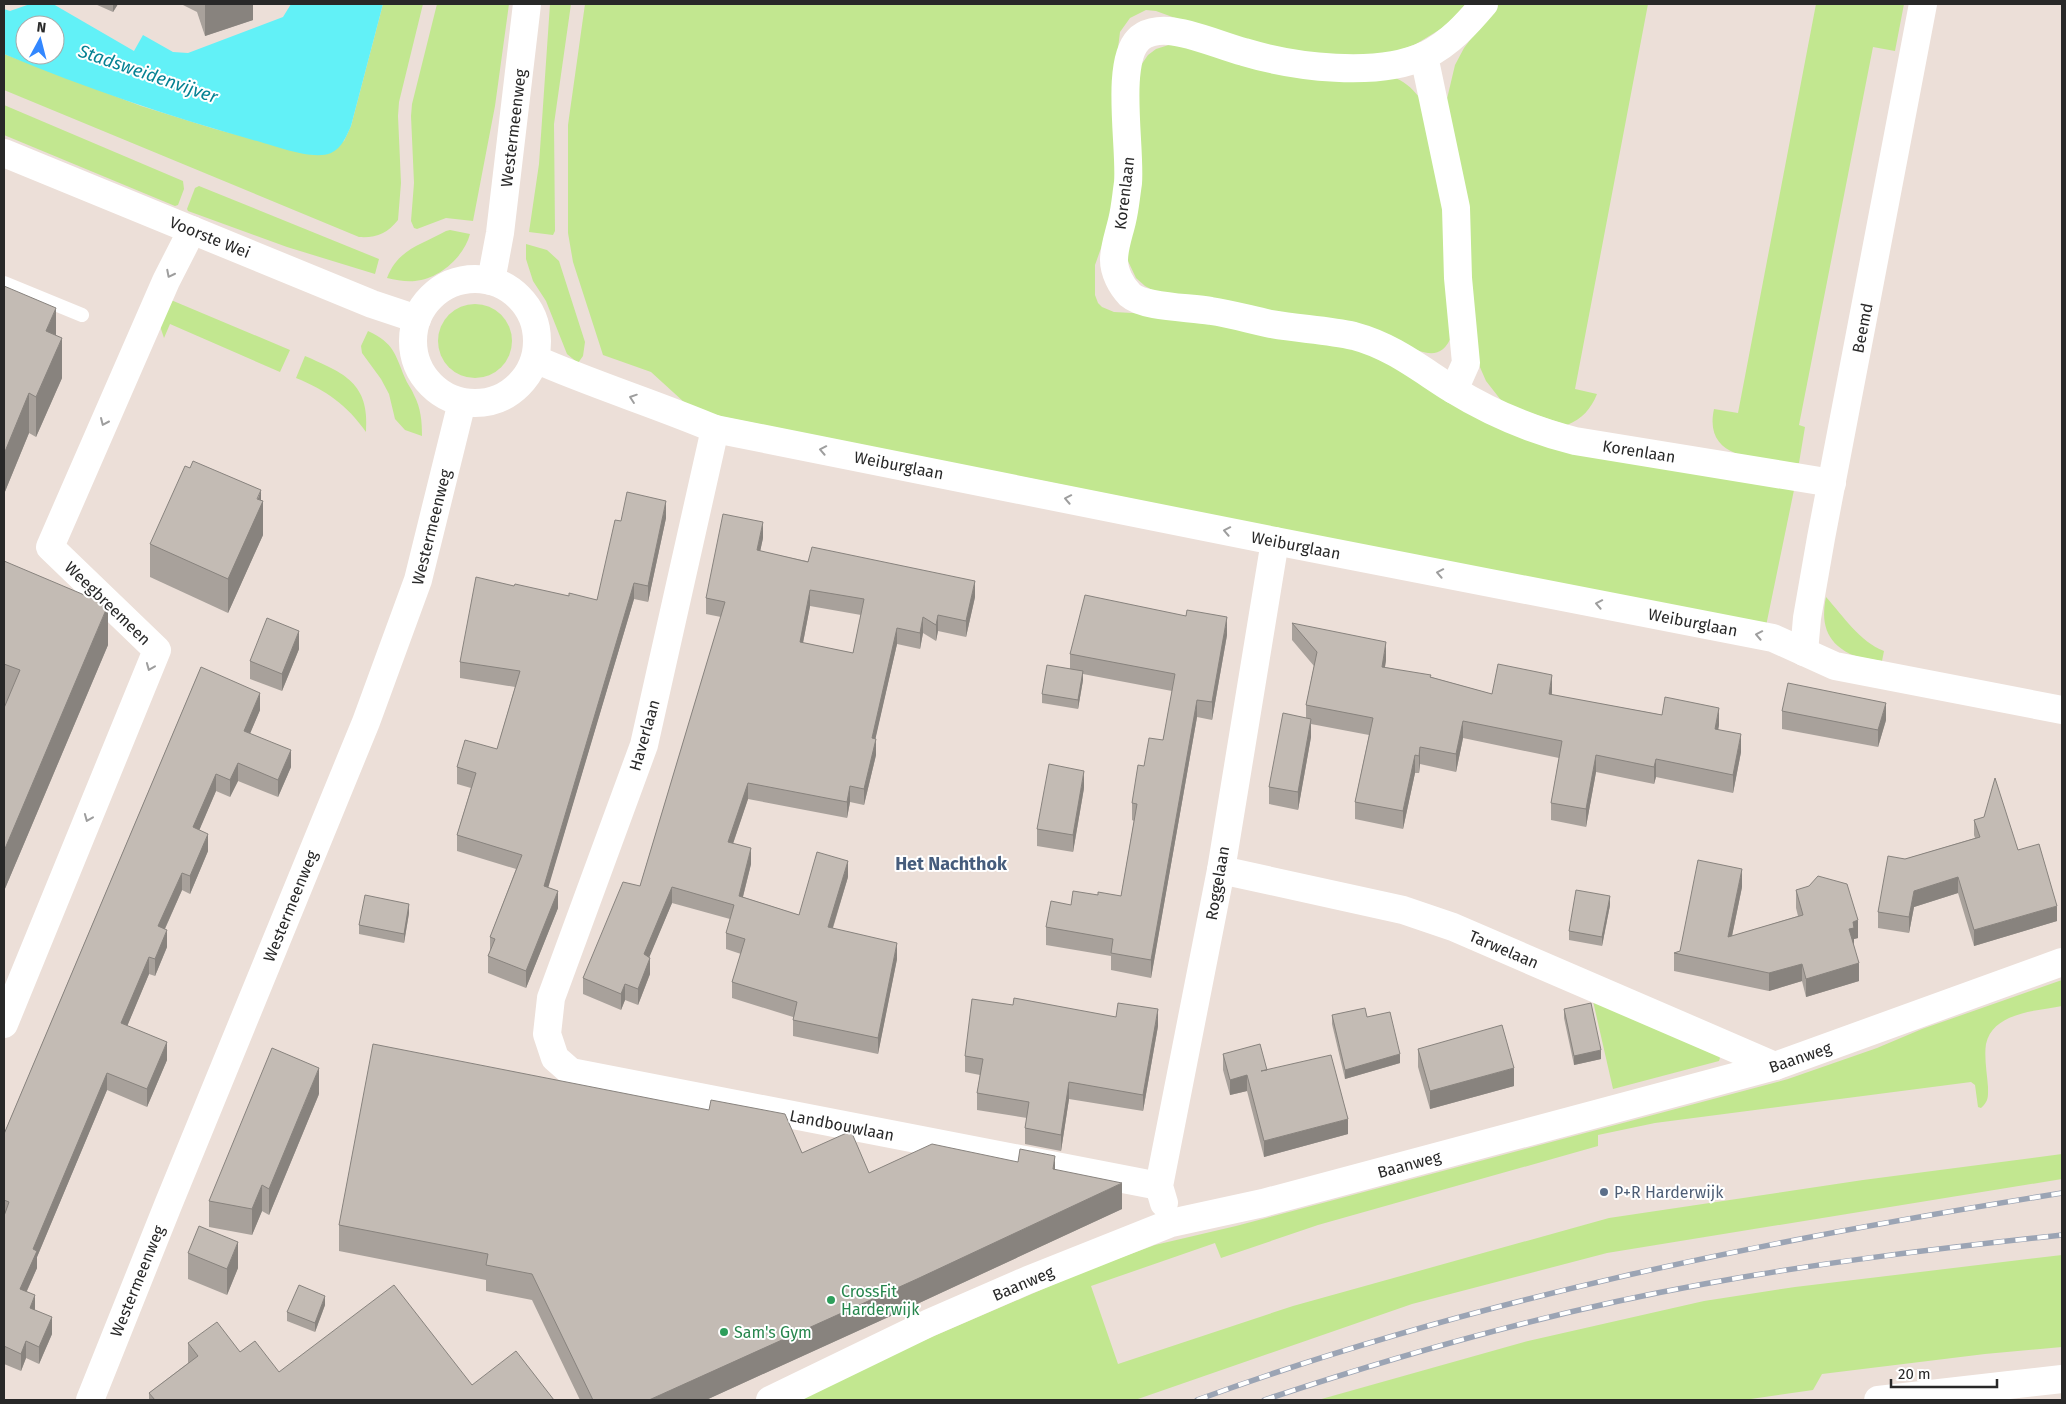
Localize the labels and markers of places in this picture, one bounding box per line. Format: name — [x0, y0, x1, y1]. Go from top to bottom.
place label: P+R Harderwijk — [1614, 1183, 1724, 1202]
marker: P+R Harderwijk — [1598, 1186, 1610, 1198]
place label: CrossFit Harderwijk — [841, 1282, 920, 1319]
marker: CrossFit Harderwijk — [825, 1294, 837, 1306]
place label: Sam's Gym — [734, 1323, 812, 1342]
marker: Sam's Gym — [718, 1326, 730, 1338]

